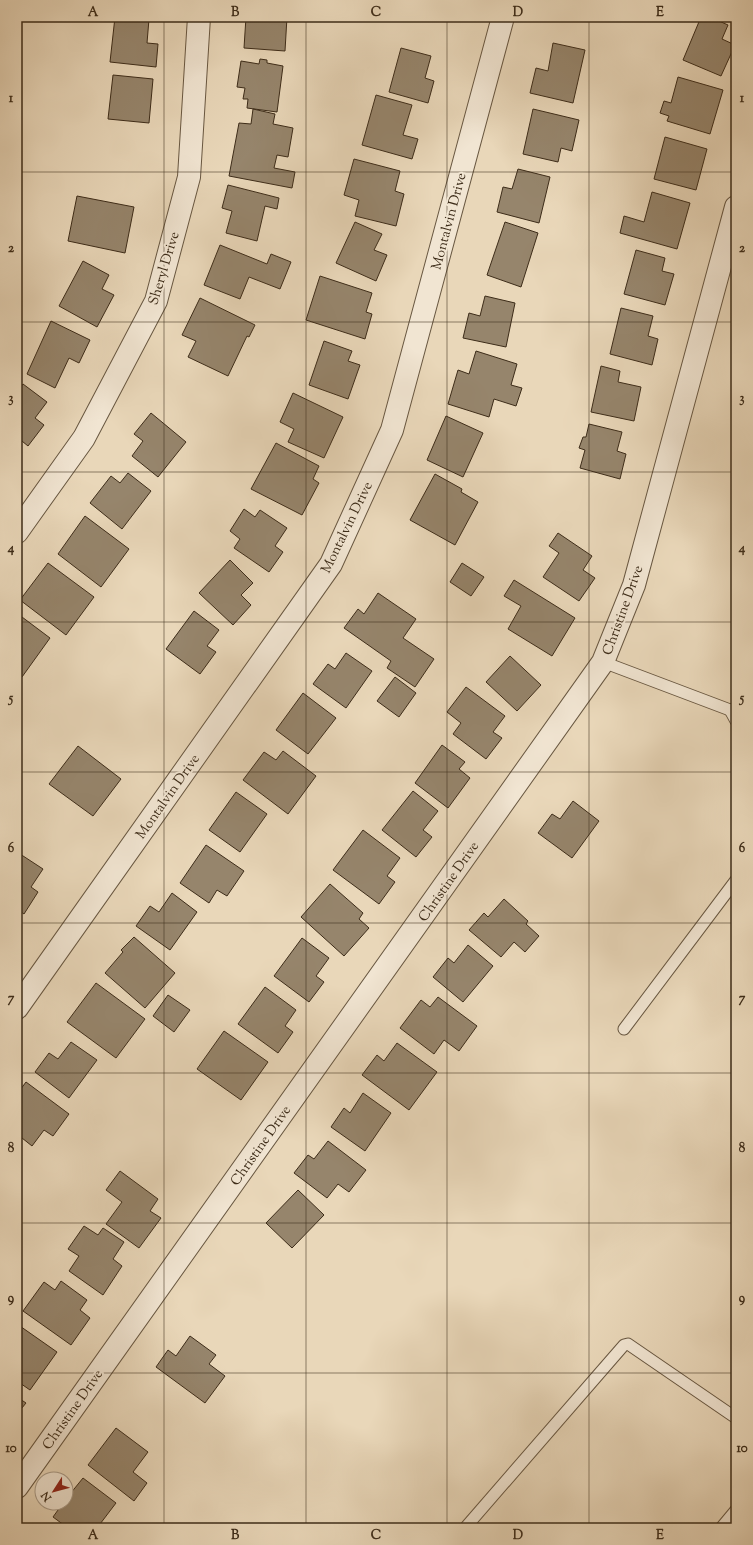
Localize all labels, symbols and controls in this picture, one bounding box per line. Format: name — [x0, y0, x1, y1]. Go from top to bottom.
text: A — [88, 4, 99, 22]
text: B — [231, 4, 240, 22]
text: C — [371, 4, 381, 22]
text: D — [513, 4, 523, 22]
text: E — [656, 4, 664, 22]
text: 1 — [9, 90, 14, 108]
text: 1 — [740, 90, 745, 108]
street label: Montalvin Drive — [427, 171, 472, 272]
street label: Sheryl Drive — [144, 229, 186, 308]
text: 2 — [8, 240, 15, 258]
text: 2 — [739, 240, 746, 258]
text: 3 — [8, 390, 14, 408]
text: 3 — [739, 390, 745, 408]
street label: Montalvin Drive — [317, 479, 379, 577]
text: 4 — [7, 540, 15, 558]
text: 4 — [738, 540, 746, 558]
street label: Christine Drive — [598, 563, 649, 658]
text: 5 — [8, 690, 14, 708]
text: 5 — [739, 690, 745, 708]
street label: Montalvin Drive — [132, 751, 205, 844]
street label: Christine Drive — [414, 838, 485, 926]
text: 6 — [8, 840, 15, 858]
text: 6 — [739, 840, 746, 858]
text: 7 — [8, 990, 15, 1008]
text: 7 — [739, 990, 746, 1008]
street label: Christine Drive — [226, 1102, 297, 1190]
text: 8 — [8, 1140, 15, 1158]
text: 8 — [739, 1140, 746, 1158]
text: 9 — [8, 1290, 15, 1308]
text: 9 — [739, 1290, 746, 1308]
street label: Christine Drive — [38, 1366, 109, 1454]
text: 10 — [5, 1440, 17, 1458]
text: 10 — [736, 1440, 748, 1458]
north arrow — [34, 1471, 74, 1511]
text: N — [38, 1488, 56, 1505]
text: A — [88, 1527, 99, 1545]
text: B — [231, 1527, 240, 1545]
text: C — [371, 1527, 381, 1545]
text: D — [513, 1527, 523, 1545]
text: E — [656, 1527, 664, 1545]

